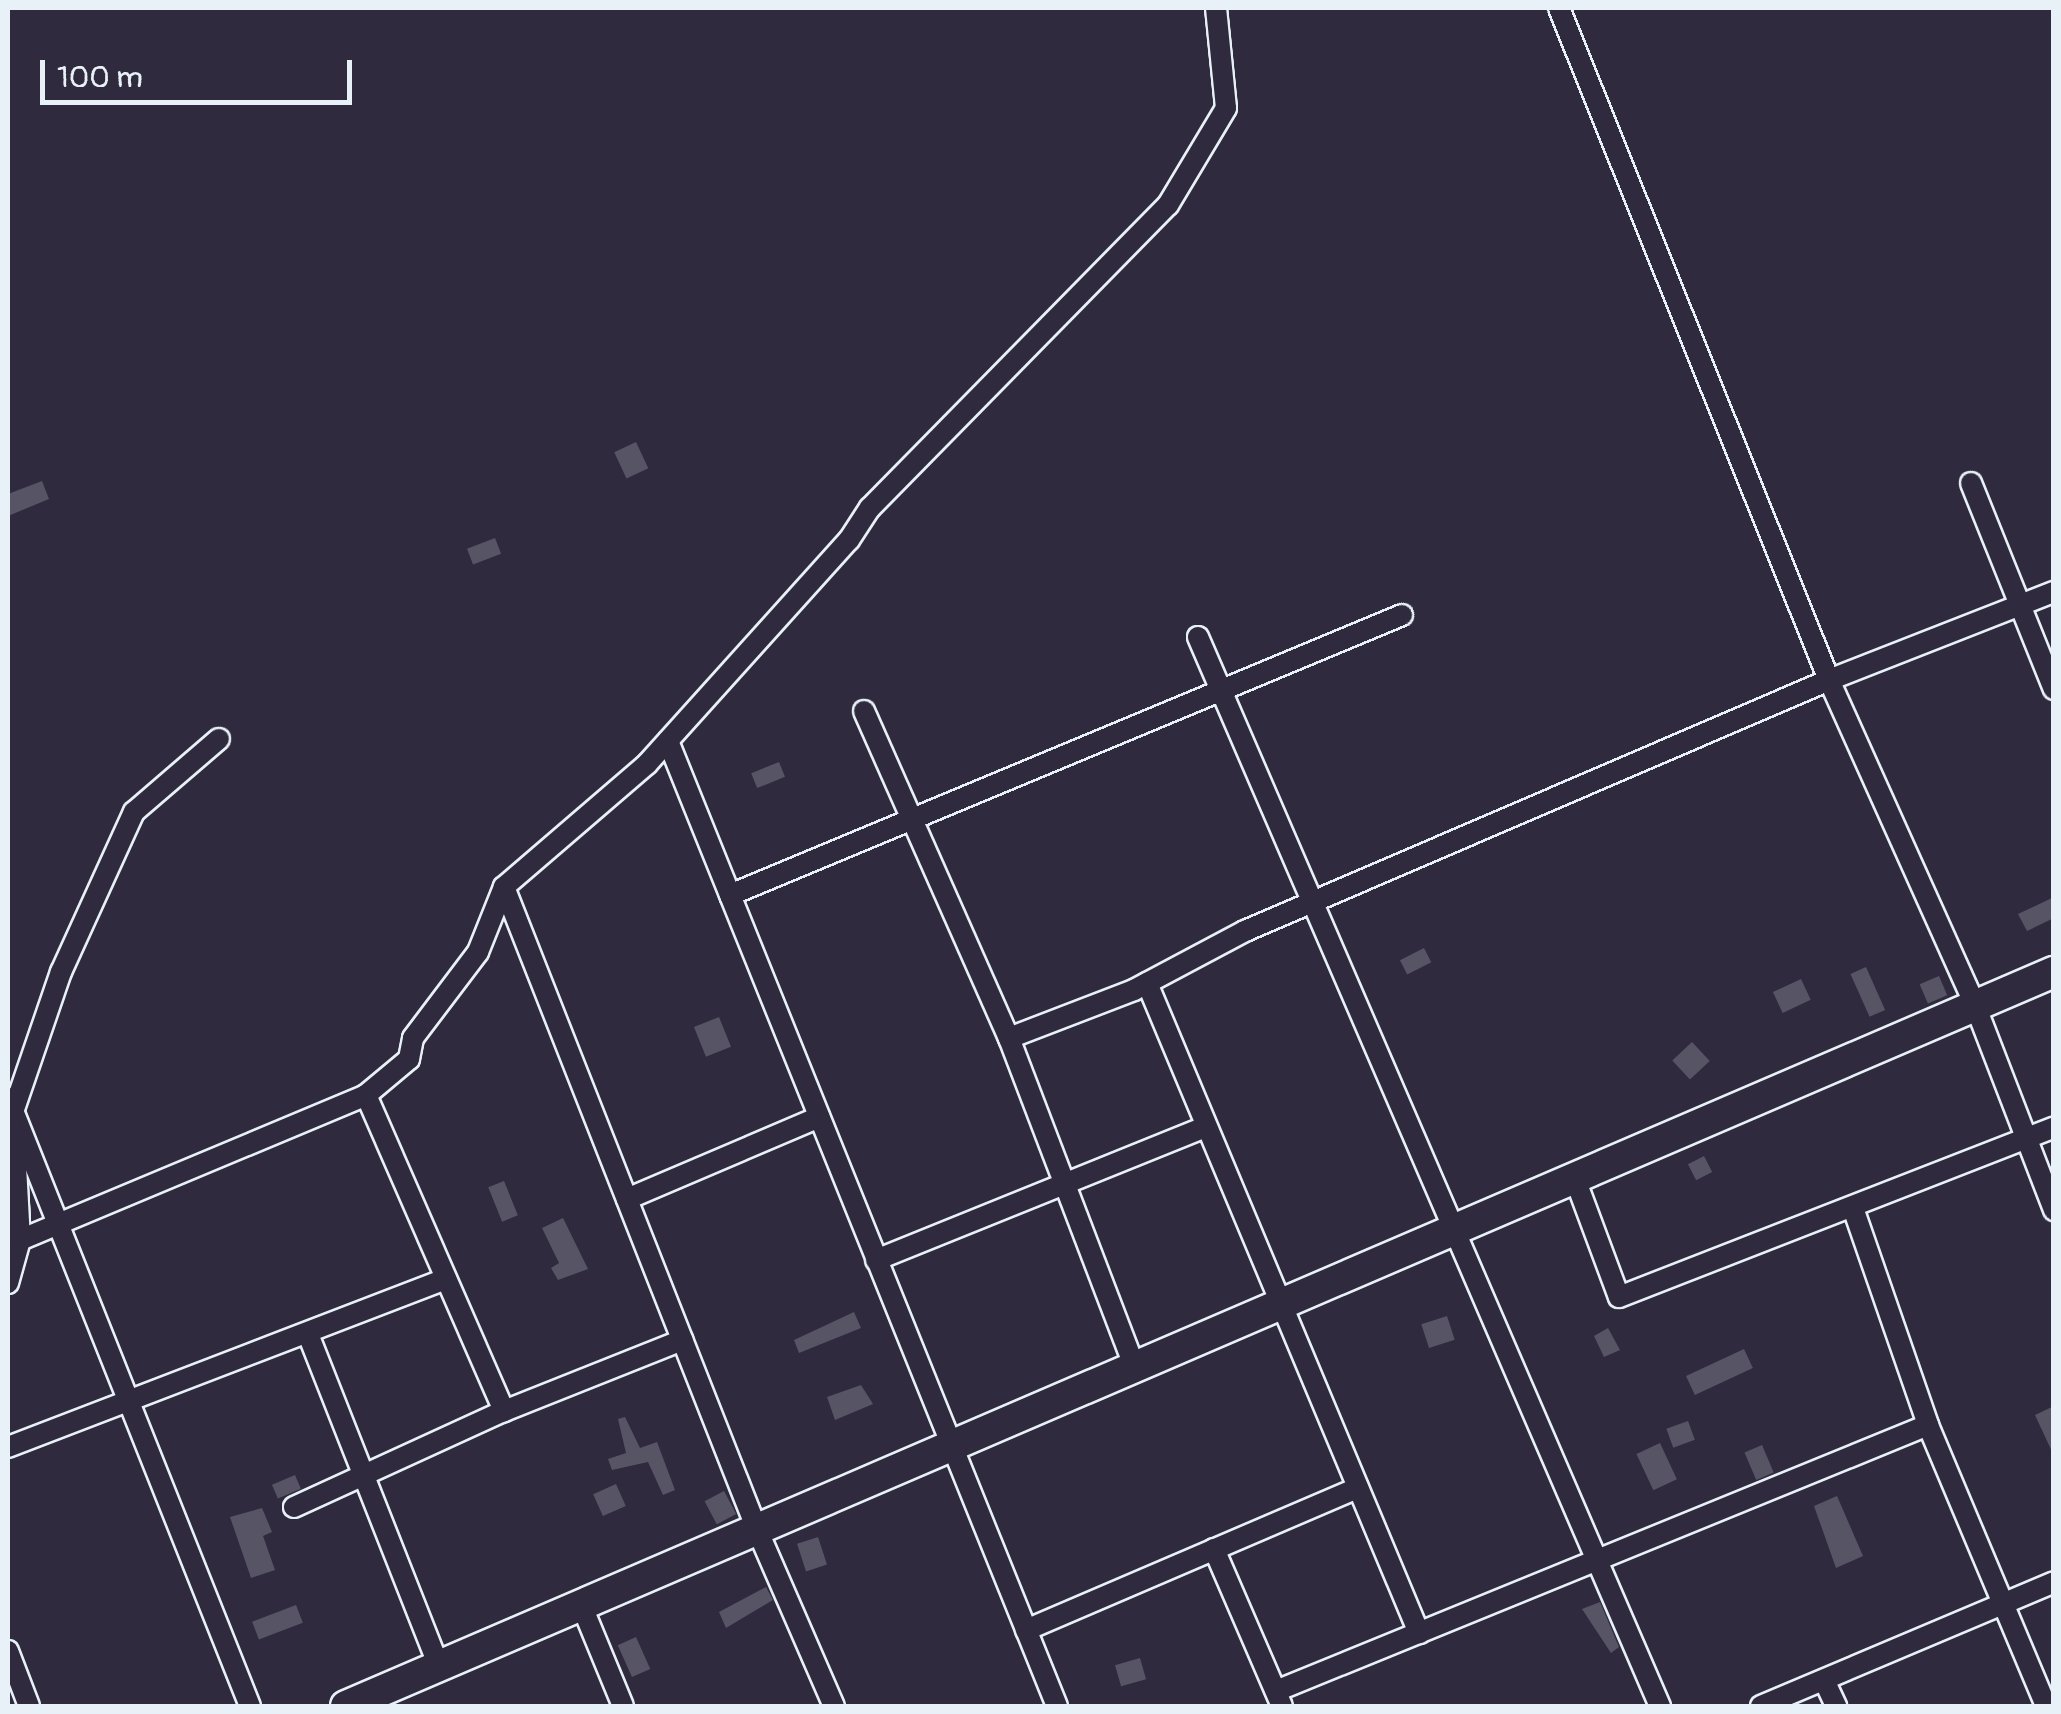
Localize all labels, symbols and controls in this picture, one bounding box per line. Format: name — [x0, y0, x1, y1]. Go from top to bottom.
scale bar — [45, 40, 358, 102]
text: 100 m — [57, 59, 143, 96]

